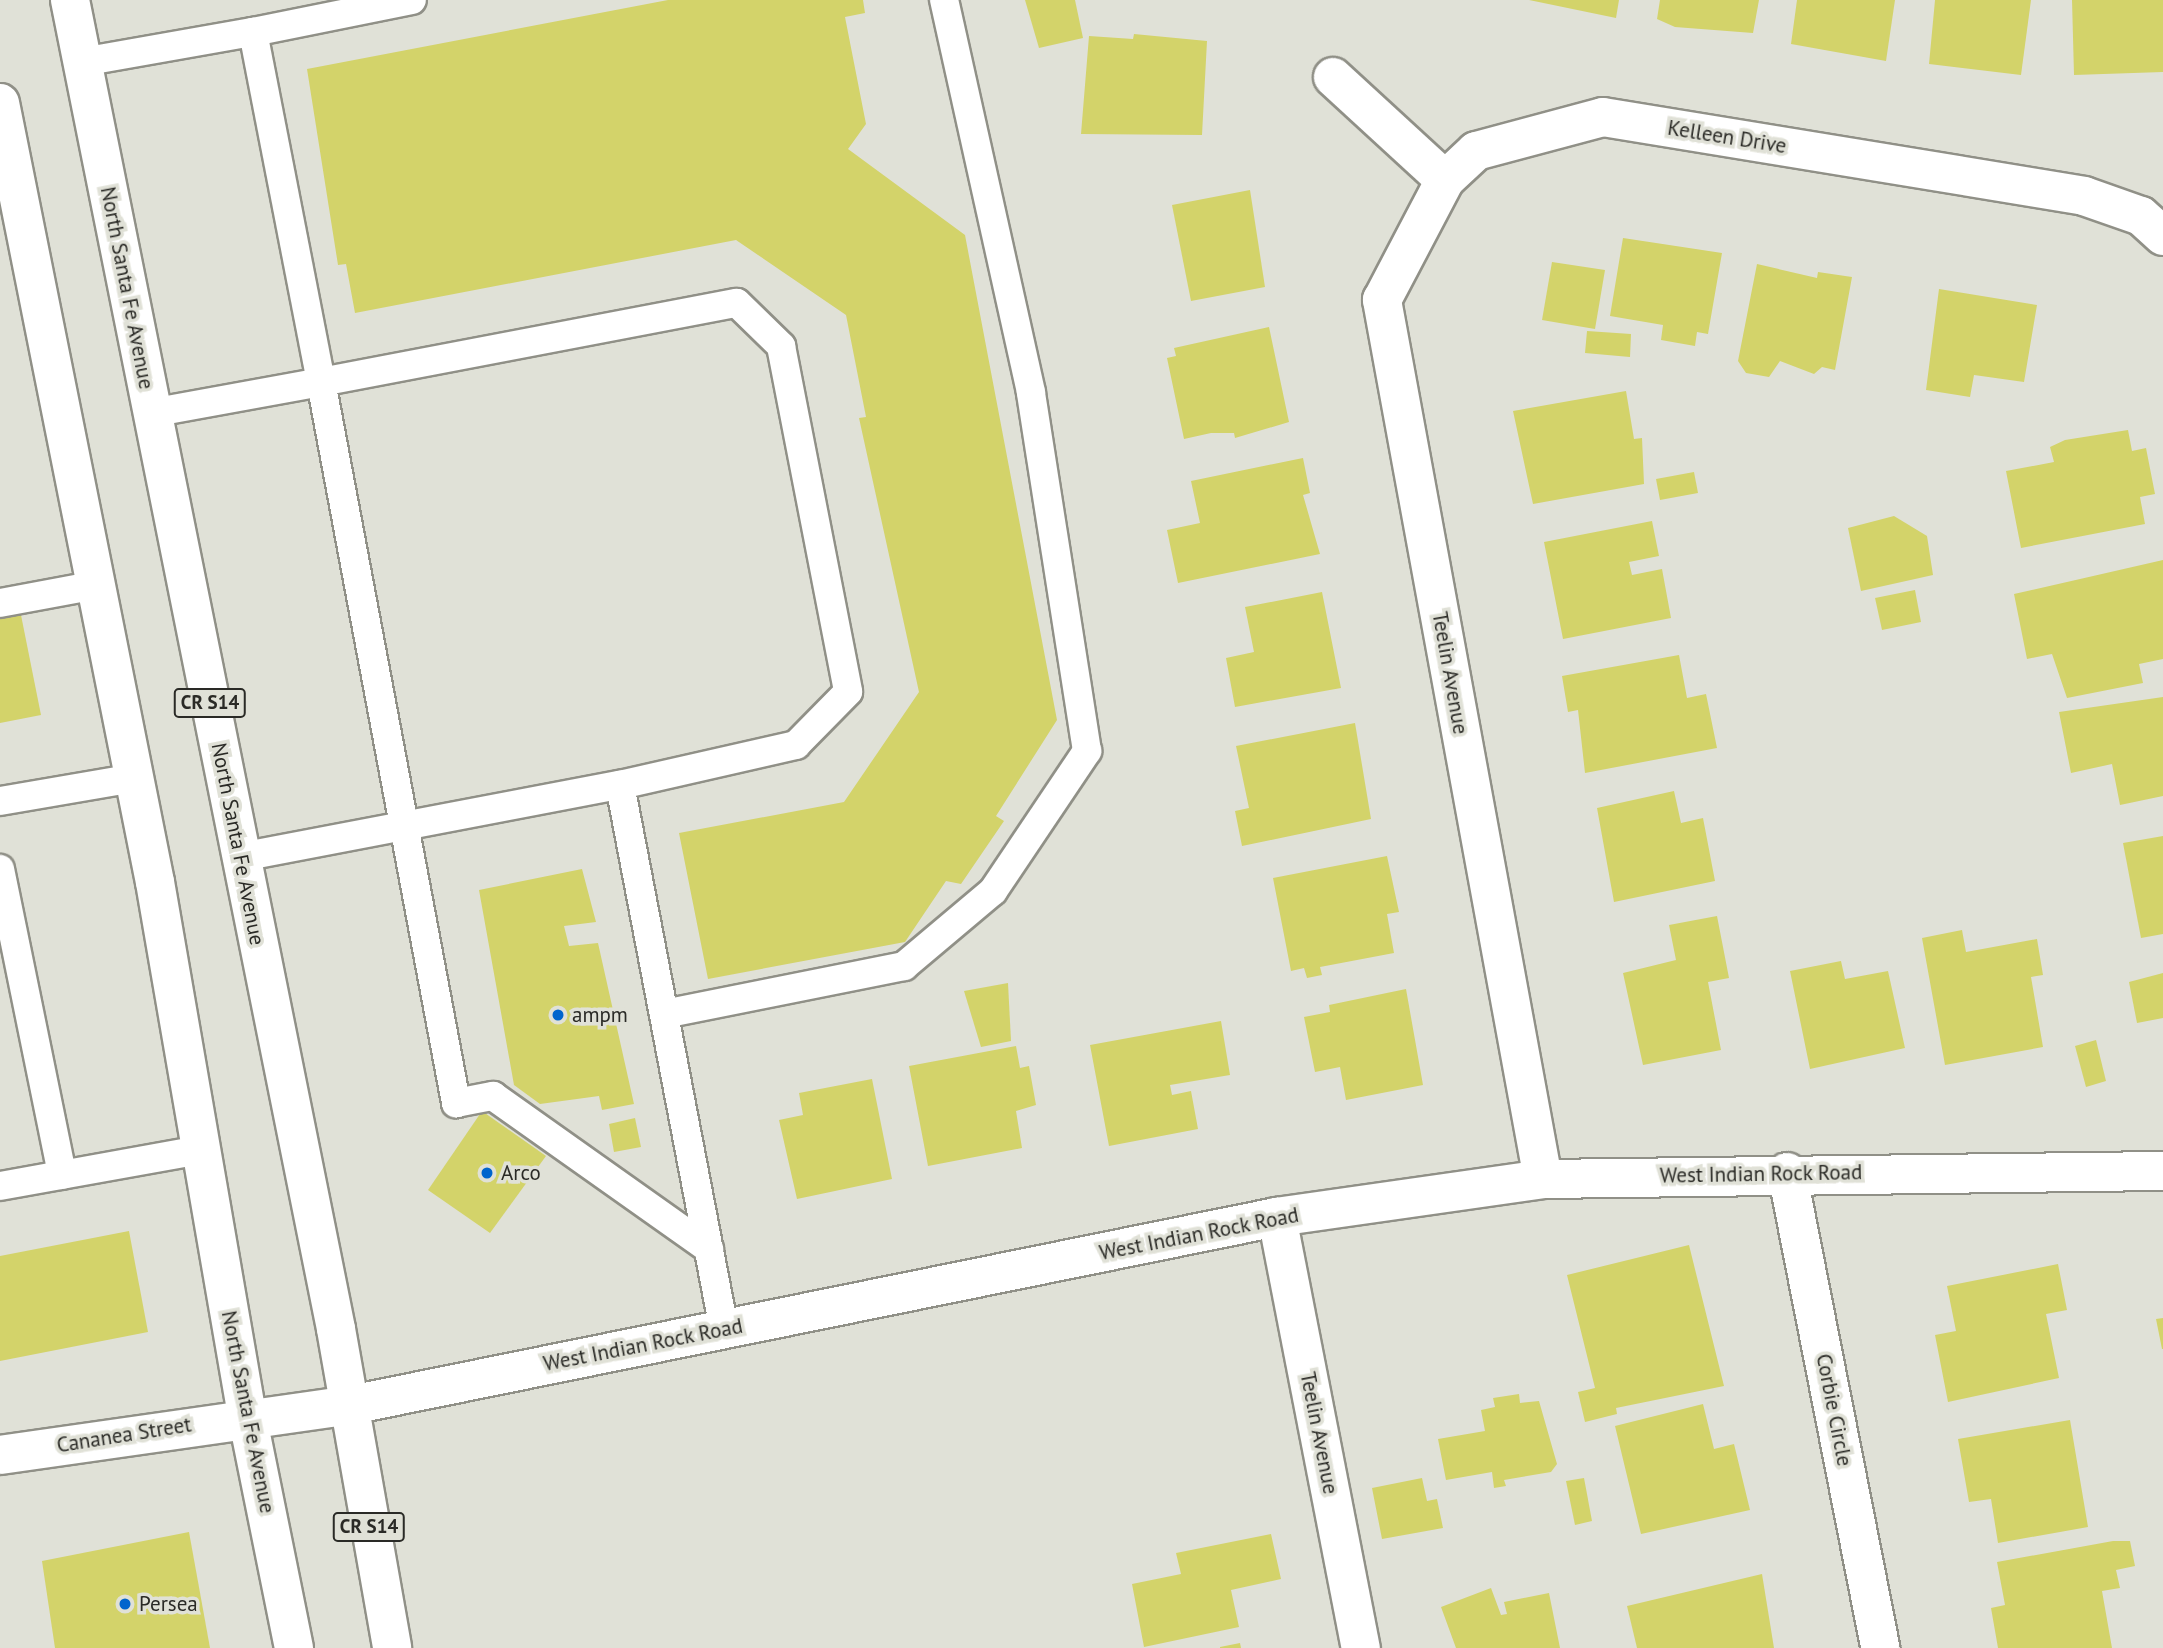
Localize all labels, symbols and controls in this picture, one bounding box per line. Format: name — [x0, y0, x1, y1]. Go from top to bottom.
street label: Kelleen Drive — [1666, 115, 1788, 159]
street label: North Santa Fe Avenue — [95, 184, 159, 392]
street label: Teelin Avenue — [1427, 610, 1473, 736]
road number: CR S14 — [173, 688, 247, 718]
street label: North Santa Fe Avenue — [206, 740, 270, 948]
place label: ampm — [572, 1002, 628, 1028]
marker: ampm — [550, 1007, 566, 1023]
place label: Arco — [501, 1160, 541, 1186]
street label: West Indian Rock Road — [1659, 1160, 1863, 1188]
marker: Arco — [479, 1165, 495, 1181]
street label: West Indian Rock Road — [1097, 1202, 1301, 1266]
street label: North Santa Fe Avenue — [216, 1308, 280, 1516]
street label: West Indian Rock Road — [541, 1313, 745, 1377]
street label: Corbie Circle — [1811, 1352, 1857, 1468]
street label: Teelin Avenue — [1295, 1369, 1343, 1497]
street label: Cananea Street — [55, 1412, 193, 1458]
road number: CR S14 — [332, 1512, 406, 1542]
place label: Persea — [139, 1591, 198, 1617]
marker: Persea — [117, 1596, 133, 1612]

